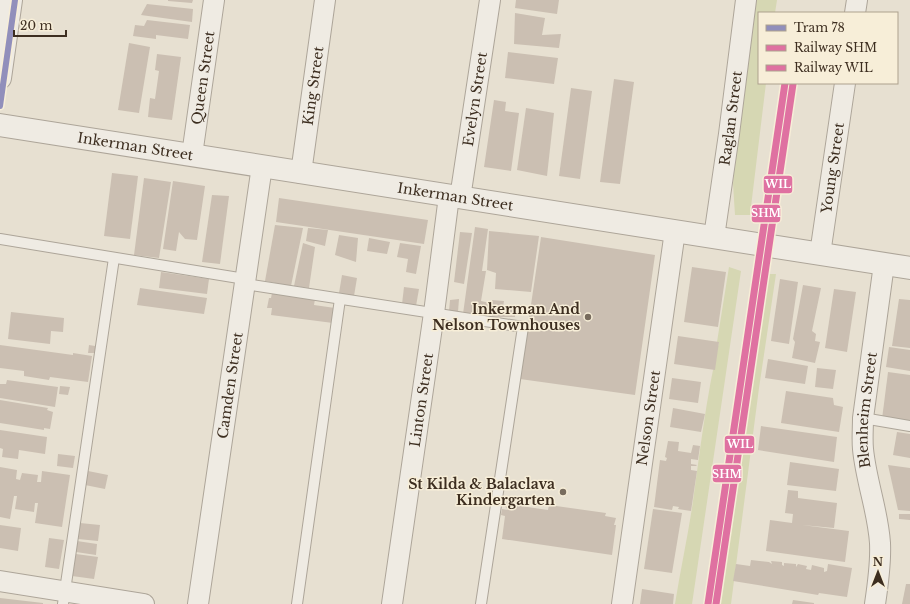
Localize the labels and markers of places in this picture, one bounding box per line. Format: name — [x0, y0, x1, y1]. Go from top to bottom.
place label: Inkerman And Nelson Townhouses — [432, 300, 580, 334]
marker: Inkerman And Nelson Townhouses — [583, 312, 593, 322]
place label: St Kilda & Balaclava Kindergarten — [408, 475, 555, 509]
marker: St Kilda & Balaclava Kindergarten — [558, 487, 568, 497]

